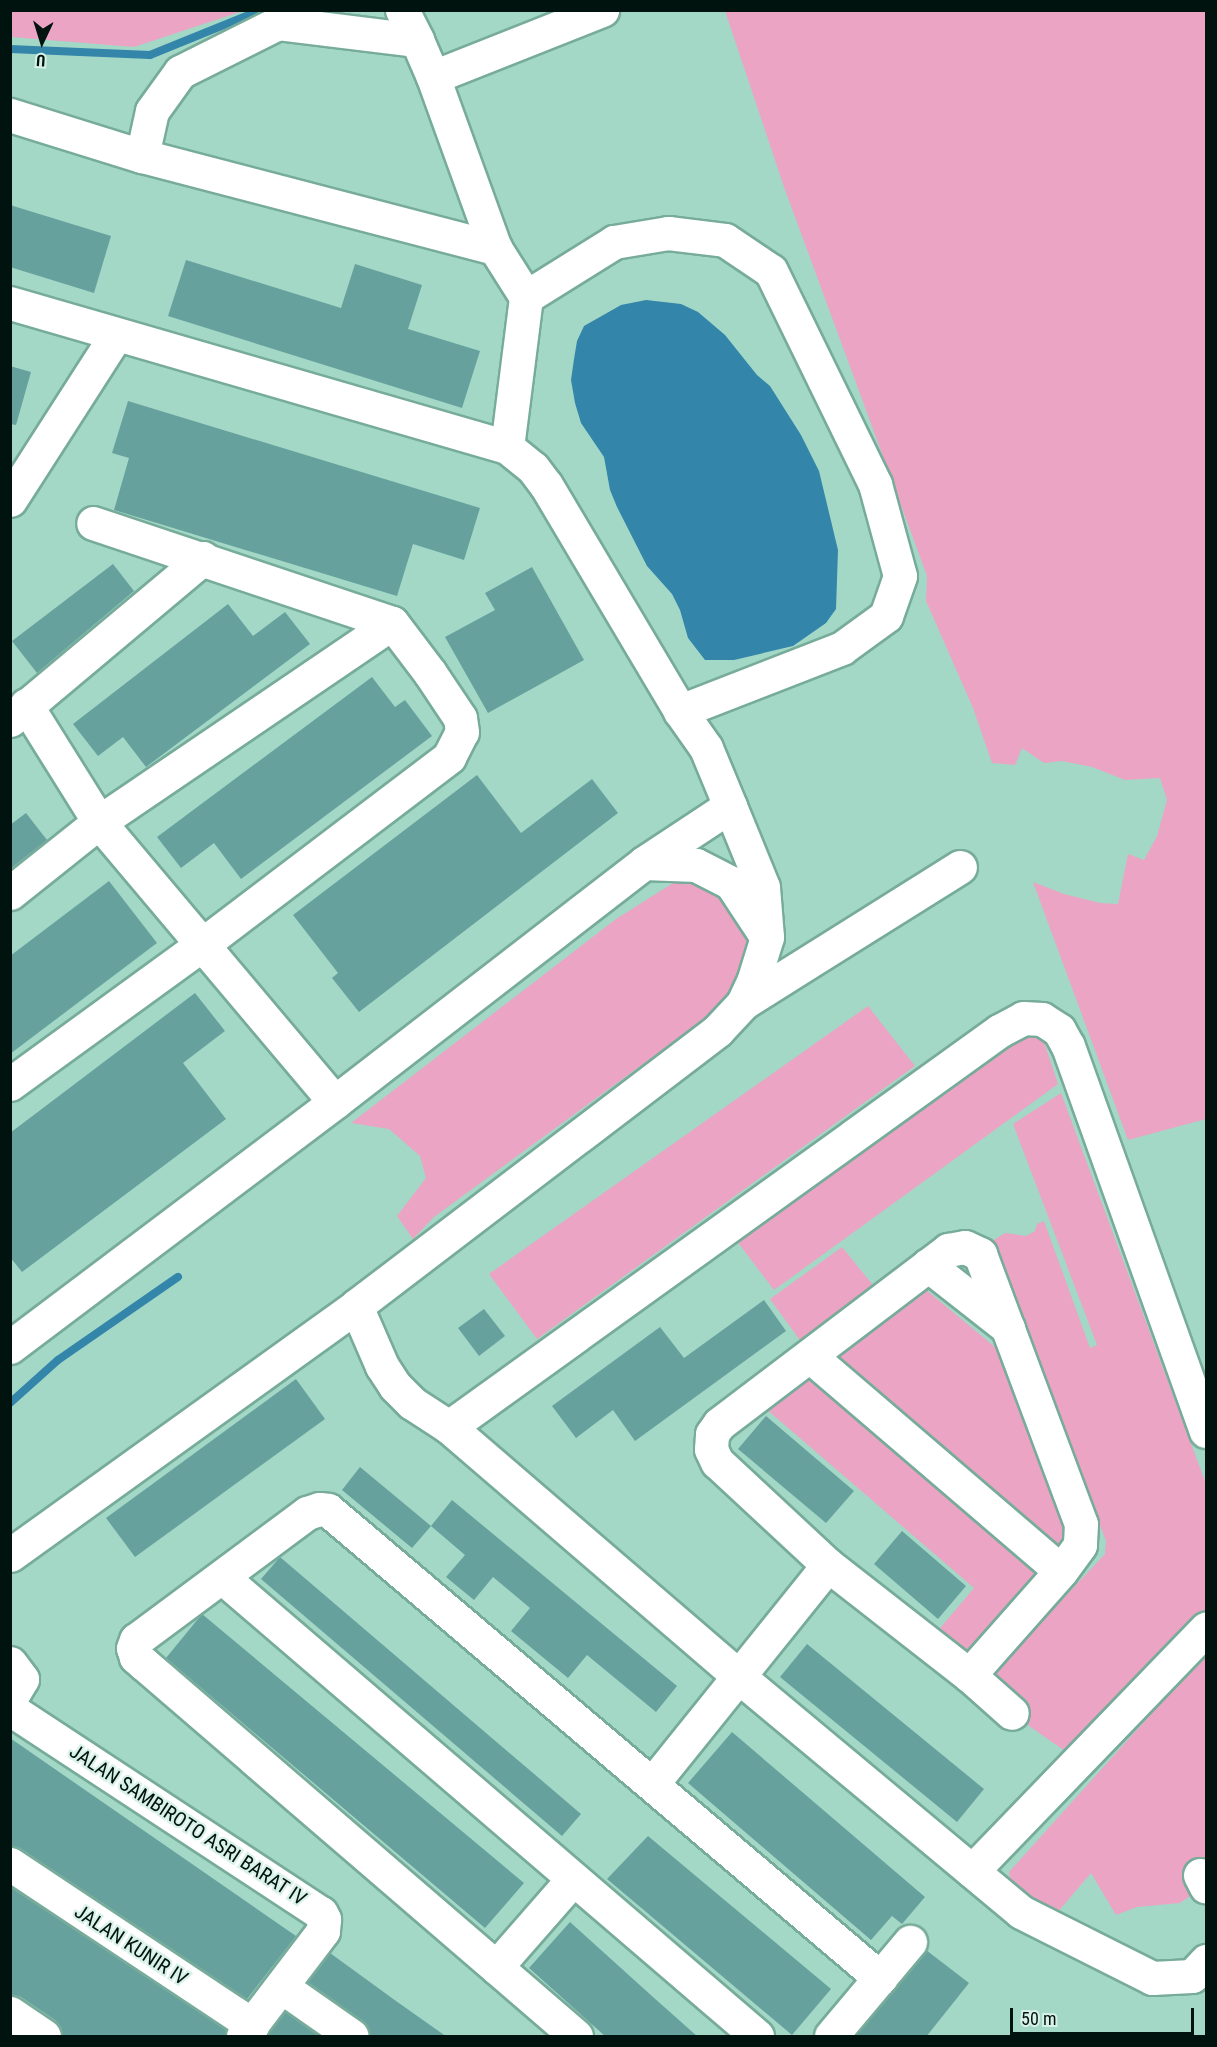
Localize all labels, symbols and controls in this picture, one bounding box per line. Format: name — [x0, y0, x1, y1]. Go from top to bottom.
north arrow — [12, 12, 72, 72]
text: U — [35, 51, 46, 70]
street label: JALAN SAMBIROTO ASRI BARAT IV — [65, 1739, 311, 1911]
street label: JALAN KUNIR IV — [70, 1899, 192, 1991]
scale bar — [1013, 1996, 1198, 2034]
text: 50 m — [1021, 2008, 1056, 2029]

